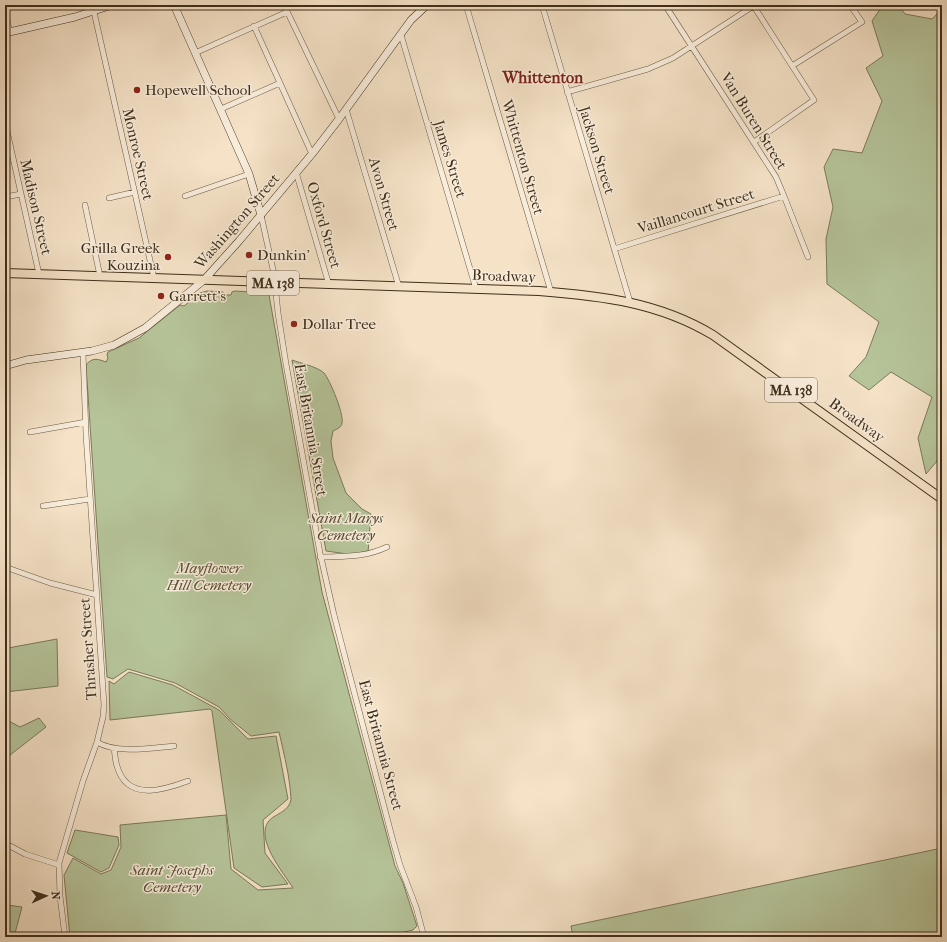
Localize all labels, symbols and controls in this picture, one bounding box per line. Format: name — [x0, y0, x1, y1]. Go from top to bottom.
district label: Whittenton — [502, 68, 584, 87]
street label: Van Buren Street — [716, 68, 791, 173]
place label: Hopewell School — [145, 81, 251, 99]
marker: Hopewell School — [132, 85, 142, 95]
street label: Whittenton Street — [498, 97, 548, 217]
street label: Jackson Street — [575, 103, 619, 197]
street label: Monroe Street — [119, 106, 157, 202]
street label: James Street — [429, 117, 471, 201]
street label: Avon Street — [365, 154, 403, 233]
street label: Madison Street — [16, 157, 56, 257]
street label: Washington Street — [190, 169, 284, 273]
street label: Oxford Street — [303, 180, 345, 271]
street label: Vaillancourt Street — [634, 184, 757, 238]
place label: Grilla Greek Kouzina — [81, 239, 161, 274]
place label: Dunkin' — [257, 246, 310, 264]
marker: Dunkin' — [244, 250, 254, 260]
marker: Grilla Greek Kouzina — [163, 252, 173, 262]
street label: Broadway — [472, 266, 537, 286]
road number: MA 138 — [247, 271, 299, 295]
place label: Garrett's — [169, 287, 226, 305]
marker: Garrett's — [156, 291, 166, 301]
place label: Dollar Tree — [302, 315, 377, 333]
marker: Dollar Tree — [289, 319, 299, 329]
street label: East Britannia Street — [290, 362, 332, 498]
road number: MA 138 — [765, 378, 817, 402]
street label: Broadway — [826, 394, 889, 447]
park label: Saint Marys Cemetery — [308, 509, 384, 544]
park label: Mayflower Hill Cemetery — [166, 559, 252, 594]
street label: Thrasher Street — [75, 597, 101, 701]
street label: East Britannia Street — [355, 678, 407, 813]
park label: Saint Josephs Cemetery — [129, 861, 214, 896]
north arrow — [26, 876, 66, 916]
text: N — [49, 891, 62, 901]

